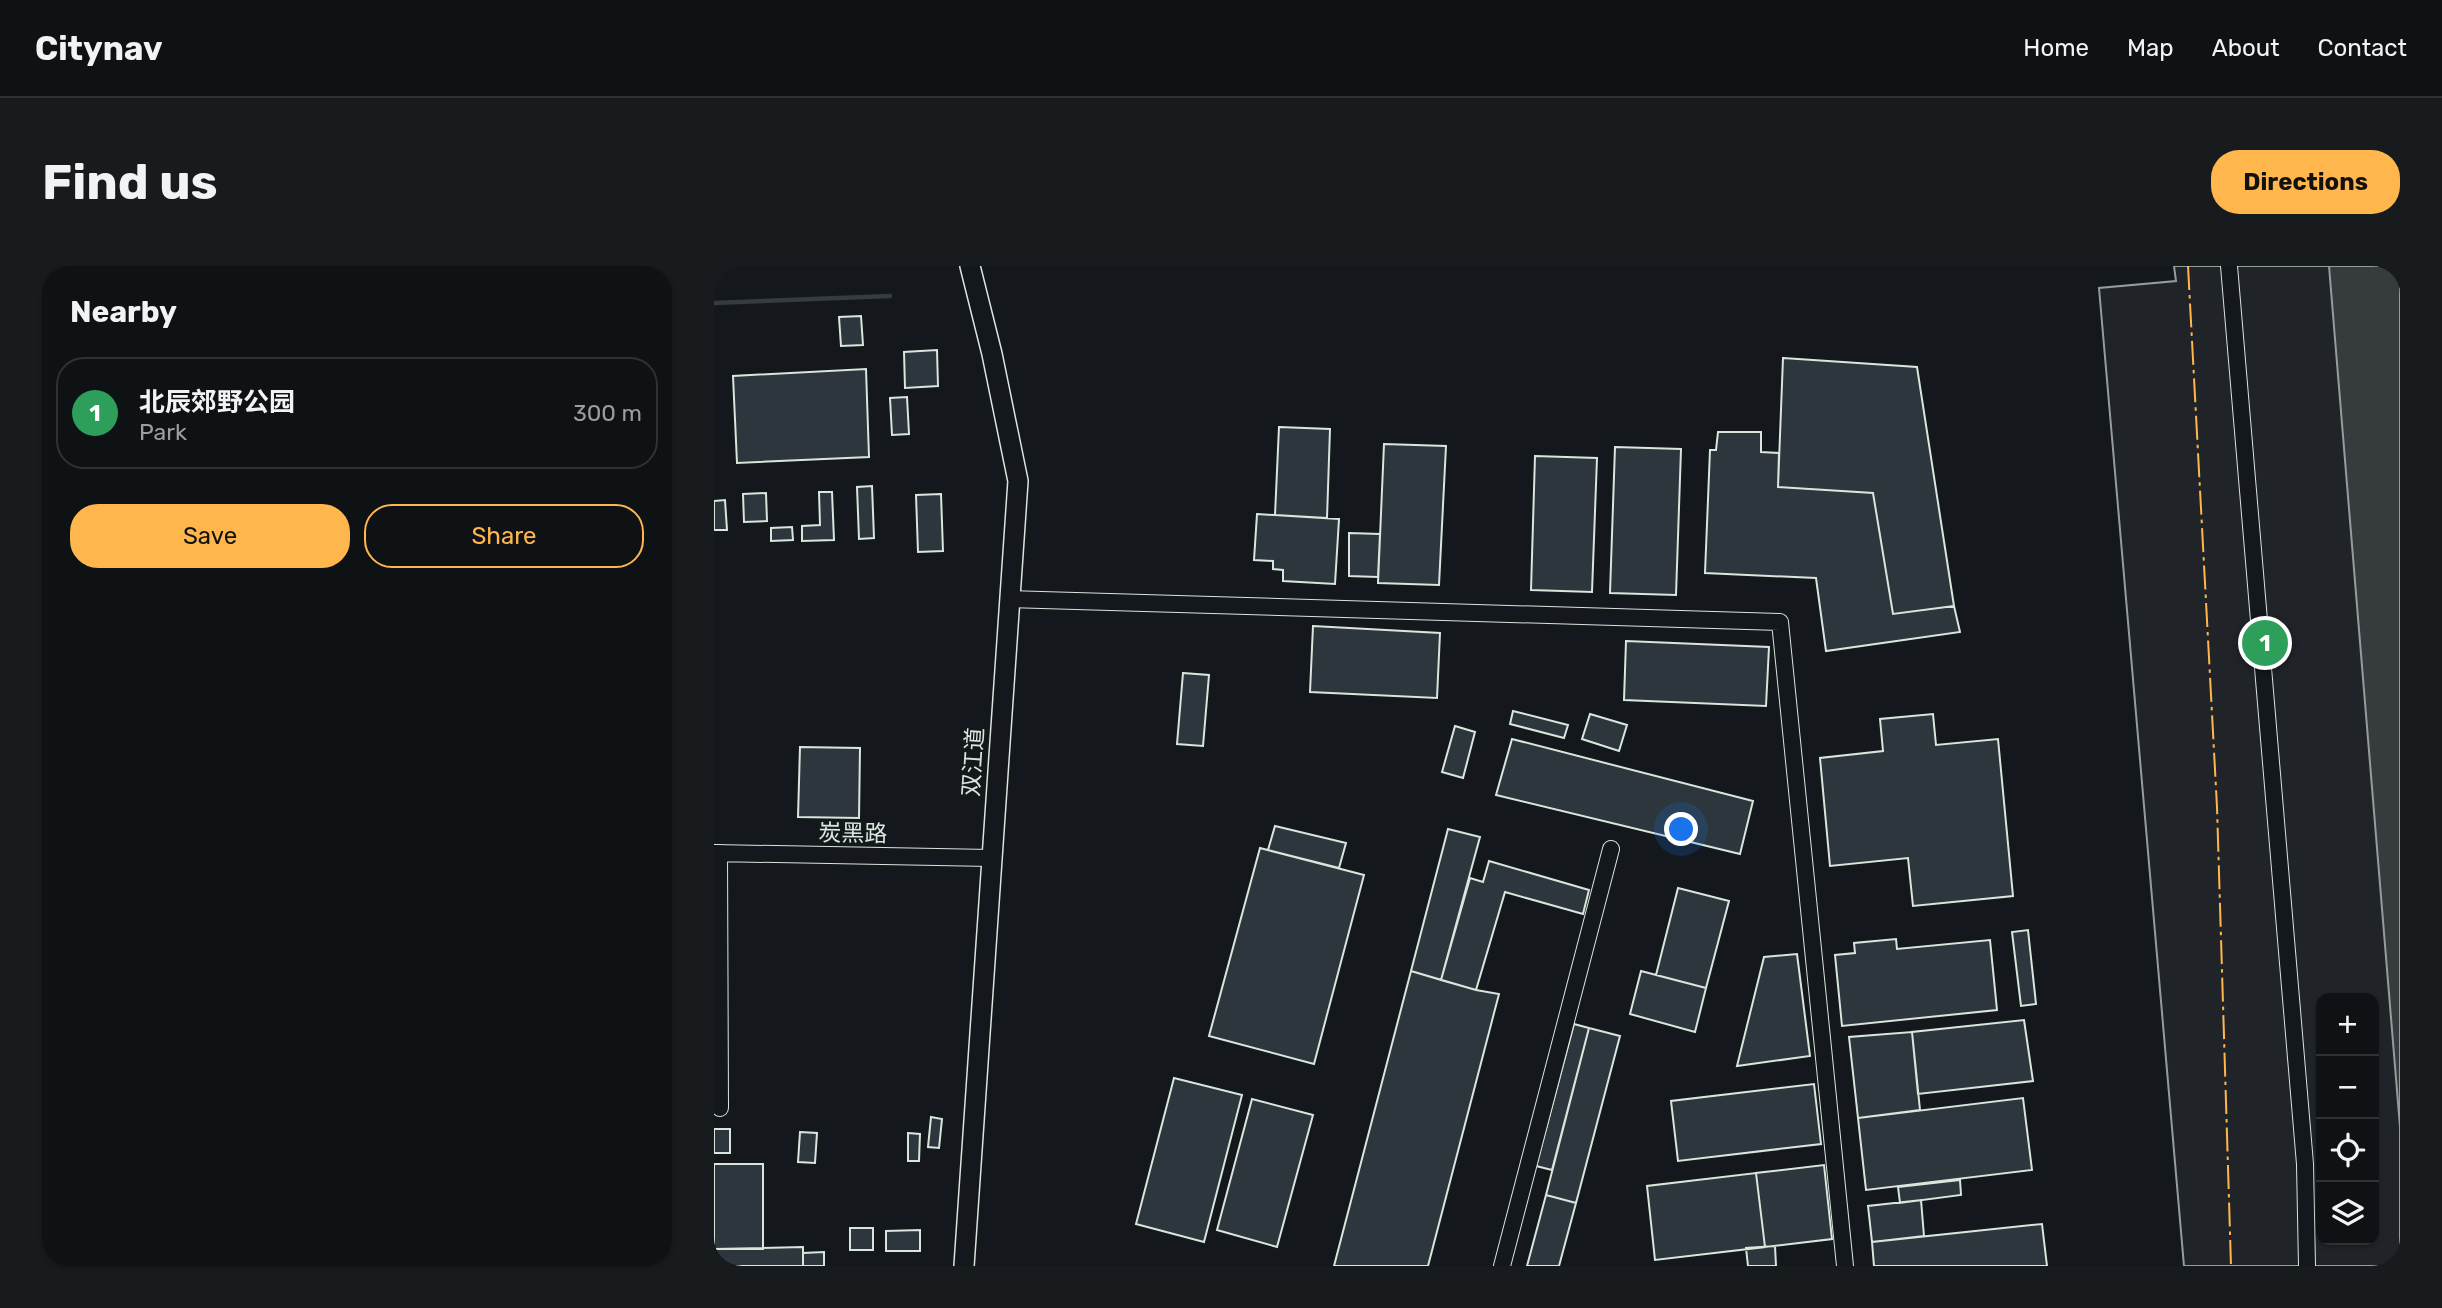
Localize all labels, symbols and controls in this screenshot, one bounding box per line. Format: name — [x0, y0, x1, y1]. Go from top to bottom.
text: Citynav — [35, 29, 163, 68]
text: Home — [2023, 34, 2089, 62]
text: Map — [2127, 34, 2174, 62]
text: About — [2212, 34, 2280, 62]
text: Contact — [2318, 34, 2407, 62]
button: Directions — [2211, 150, 2400, 214]
text: Find us — [42, 153, 218, 211]
text: Nearby — [70, 294, 177, 330]
text: 北辰郊野公园 — [139, 387, 295, 418]
text: 1 — [89, 399, 101, 427]
text: 300 m — [573, 399, 642, 427]
text: Park — [139, 418, 187, 446]
button: Save — [70, 504, 350, 568]
button: Share — [364, 504, 644, 568]
pin: 1 — [2242, 617, 2288, 669]
street label: 双江道 — [957, 727, 989, 797]
your location — [1664, 812, 1698, 846]
street label: 炭黑路 — [818, 818, 888, 848]
map controls — [2316, 993, 2379, 1245]
button: + — [2316, 993, 2379, 1056]
button: − — [2316, 1056, 2379, 1119]
button: locate — [2316, 1119, 2379, 1182]
button: layers — [2316, 1182, 2379, 1245]

